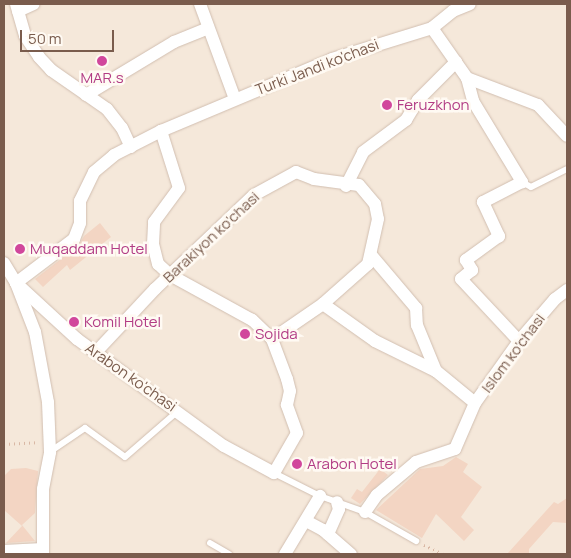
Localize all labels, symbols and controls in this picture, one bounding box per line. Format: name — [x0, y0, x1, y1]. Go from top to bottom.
scale bar — [22, 20, 116, 52]
text: 50 m — [28, 28, 62, 49]
street label: Turki Jandi ko'chasi — [253, 35, 381, 99]
marker: MAR.s — [96, 55, 108, 67]
place label: MAR.s — [80, 69, 124, 87]
place label: Feruzkhon — [397, 96, 469, 114]
marker: Feruzkhon — [381, 99, 393, 111]
street label: Barakiyon ko'chasi — [159, 188, 263, 286]
place label: Muqaddam Hotel — [30, 240, 148, 258]
marker: Muqaddam Hotel — [14, 243, 26, 255]
street label: Islom ko'chasi — [477, 310, 549, 396]
place label: Komil Hotel — [84, 313, 161, 331]
marker: Komil Hotel — [68, 316, 80, 328]
place label: Sojida — [255, 325, 298, 343]
marker: Sojida — [239, 328, 251, 340]
street label: Arabon ko'chasi — [82, 339, 180, 415]
place label: Arabon Hotel — [307, 455, 397, 473]
marker: Arabon Hotel — [291, 458, 303, 470]

